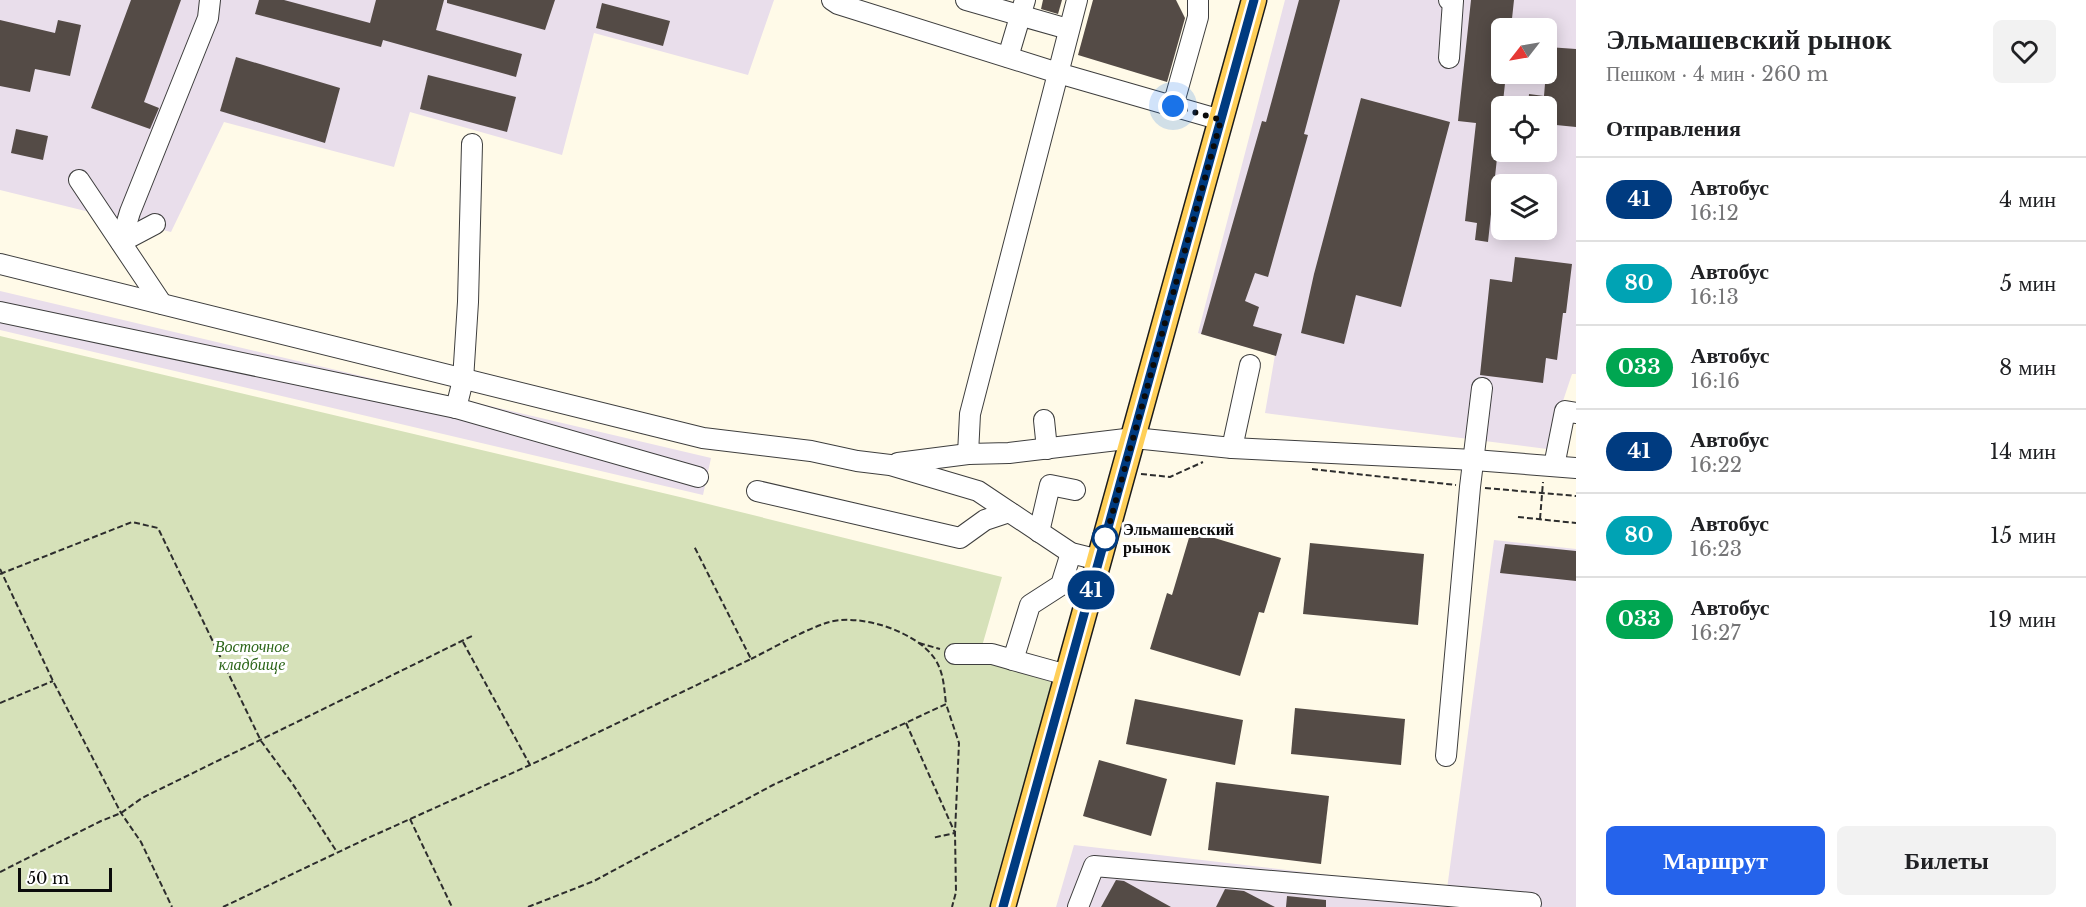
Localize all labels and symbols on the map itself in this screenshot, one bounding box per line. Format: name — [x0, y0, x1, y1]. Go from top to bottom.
north arrow — [1491, 18, 1557, 84]
your location — [1158, 91, 1188, 121]
place label: Эльмашевский рынок — [1123, 519, 1234, 557]
marker: Эльмашевский рынок — [1092, 525, 1118, 551]
line badge: 41 — [1064, 570, 1118, 610]
park label: Восточное кладбище — [215, 636, 289, 674]
scale bar — [18, 865, 112, 892]

